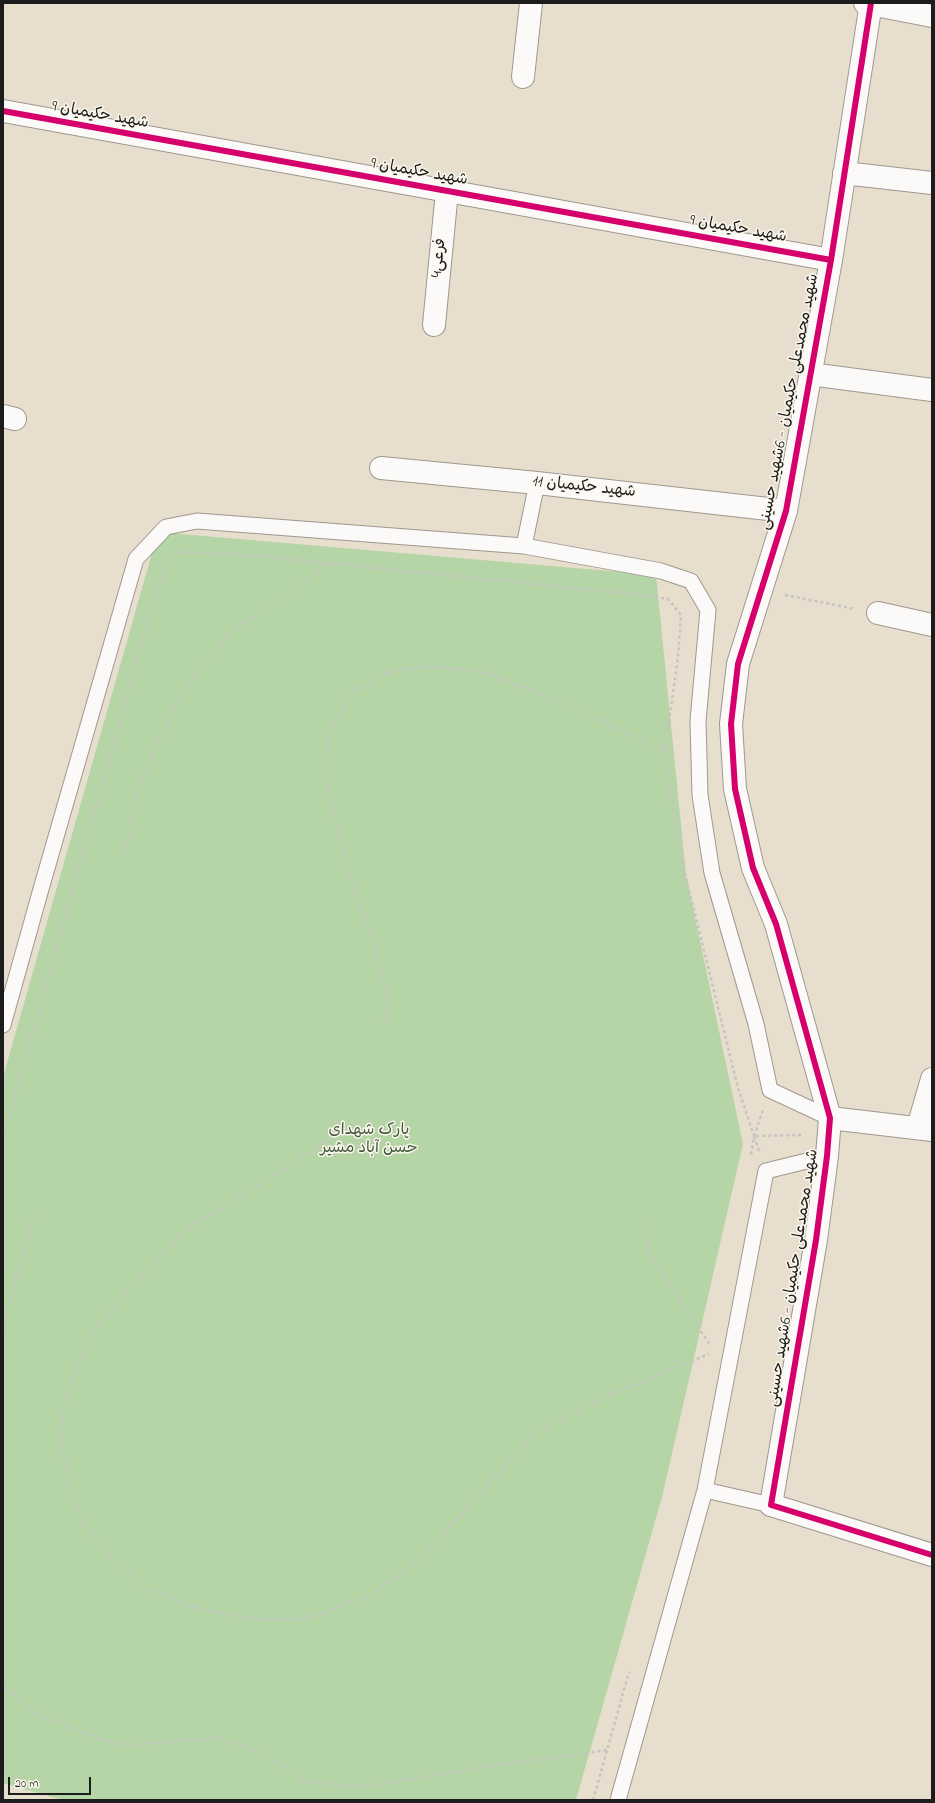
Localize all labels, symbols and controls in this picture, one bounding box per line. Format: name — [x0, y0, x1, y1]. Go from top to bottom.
street label: شهید حکیمیان 9 — [50, 98, 150, 134]
street label: شهید حکیمیان 9 — [369, 155, 469, 191]
street label: شهید حکیمیان 9 — [688, 212, 788, 248]
street label: فرعی4 — [428, 237, 452, 279]
street label: شهید محمدعلی حکیمیان - 6شهید حسینی — [756, 272, 824, 532]
street label: شهید حکیمیان 11 — [531, 473, 637, 503]
park label: پارک شهدای حسن آباد مشیر — [320, 1121, 418, 1159]
street label: شهید محمدعلی حکیمیان - 6شهید حسینی — [764, 1148, 824, 1408]
scale bar — [10, 1769, 93, 1795]
text: 20 m — [15, 1775, 38, 1793]

